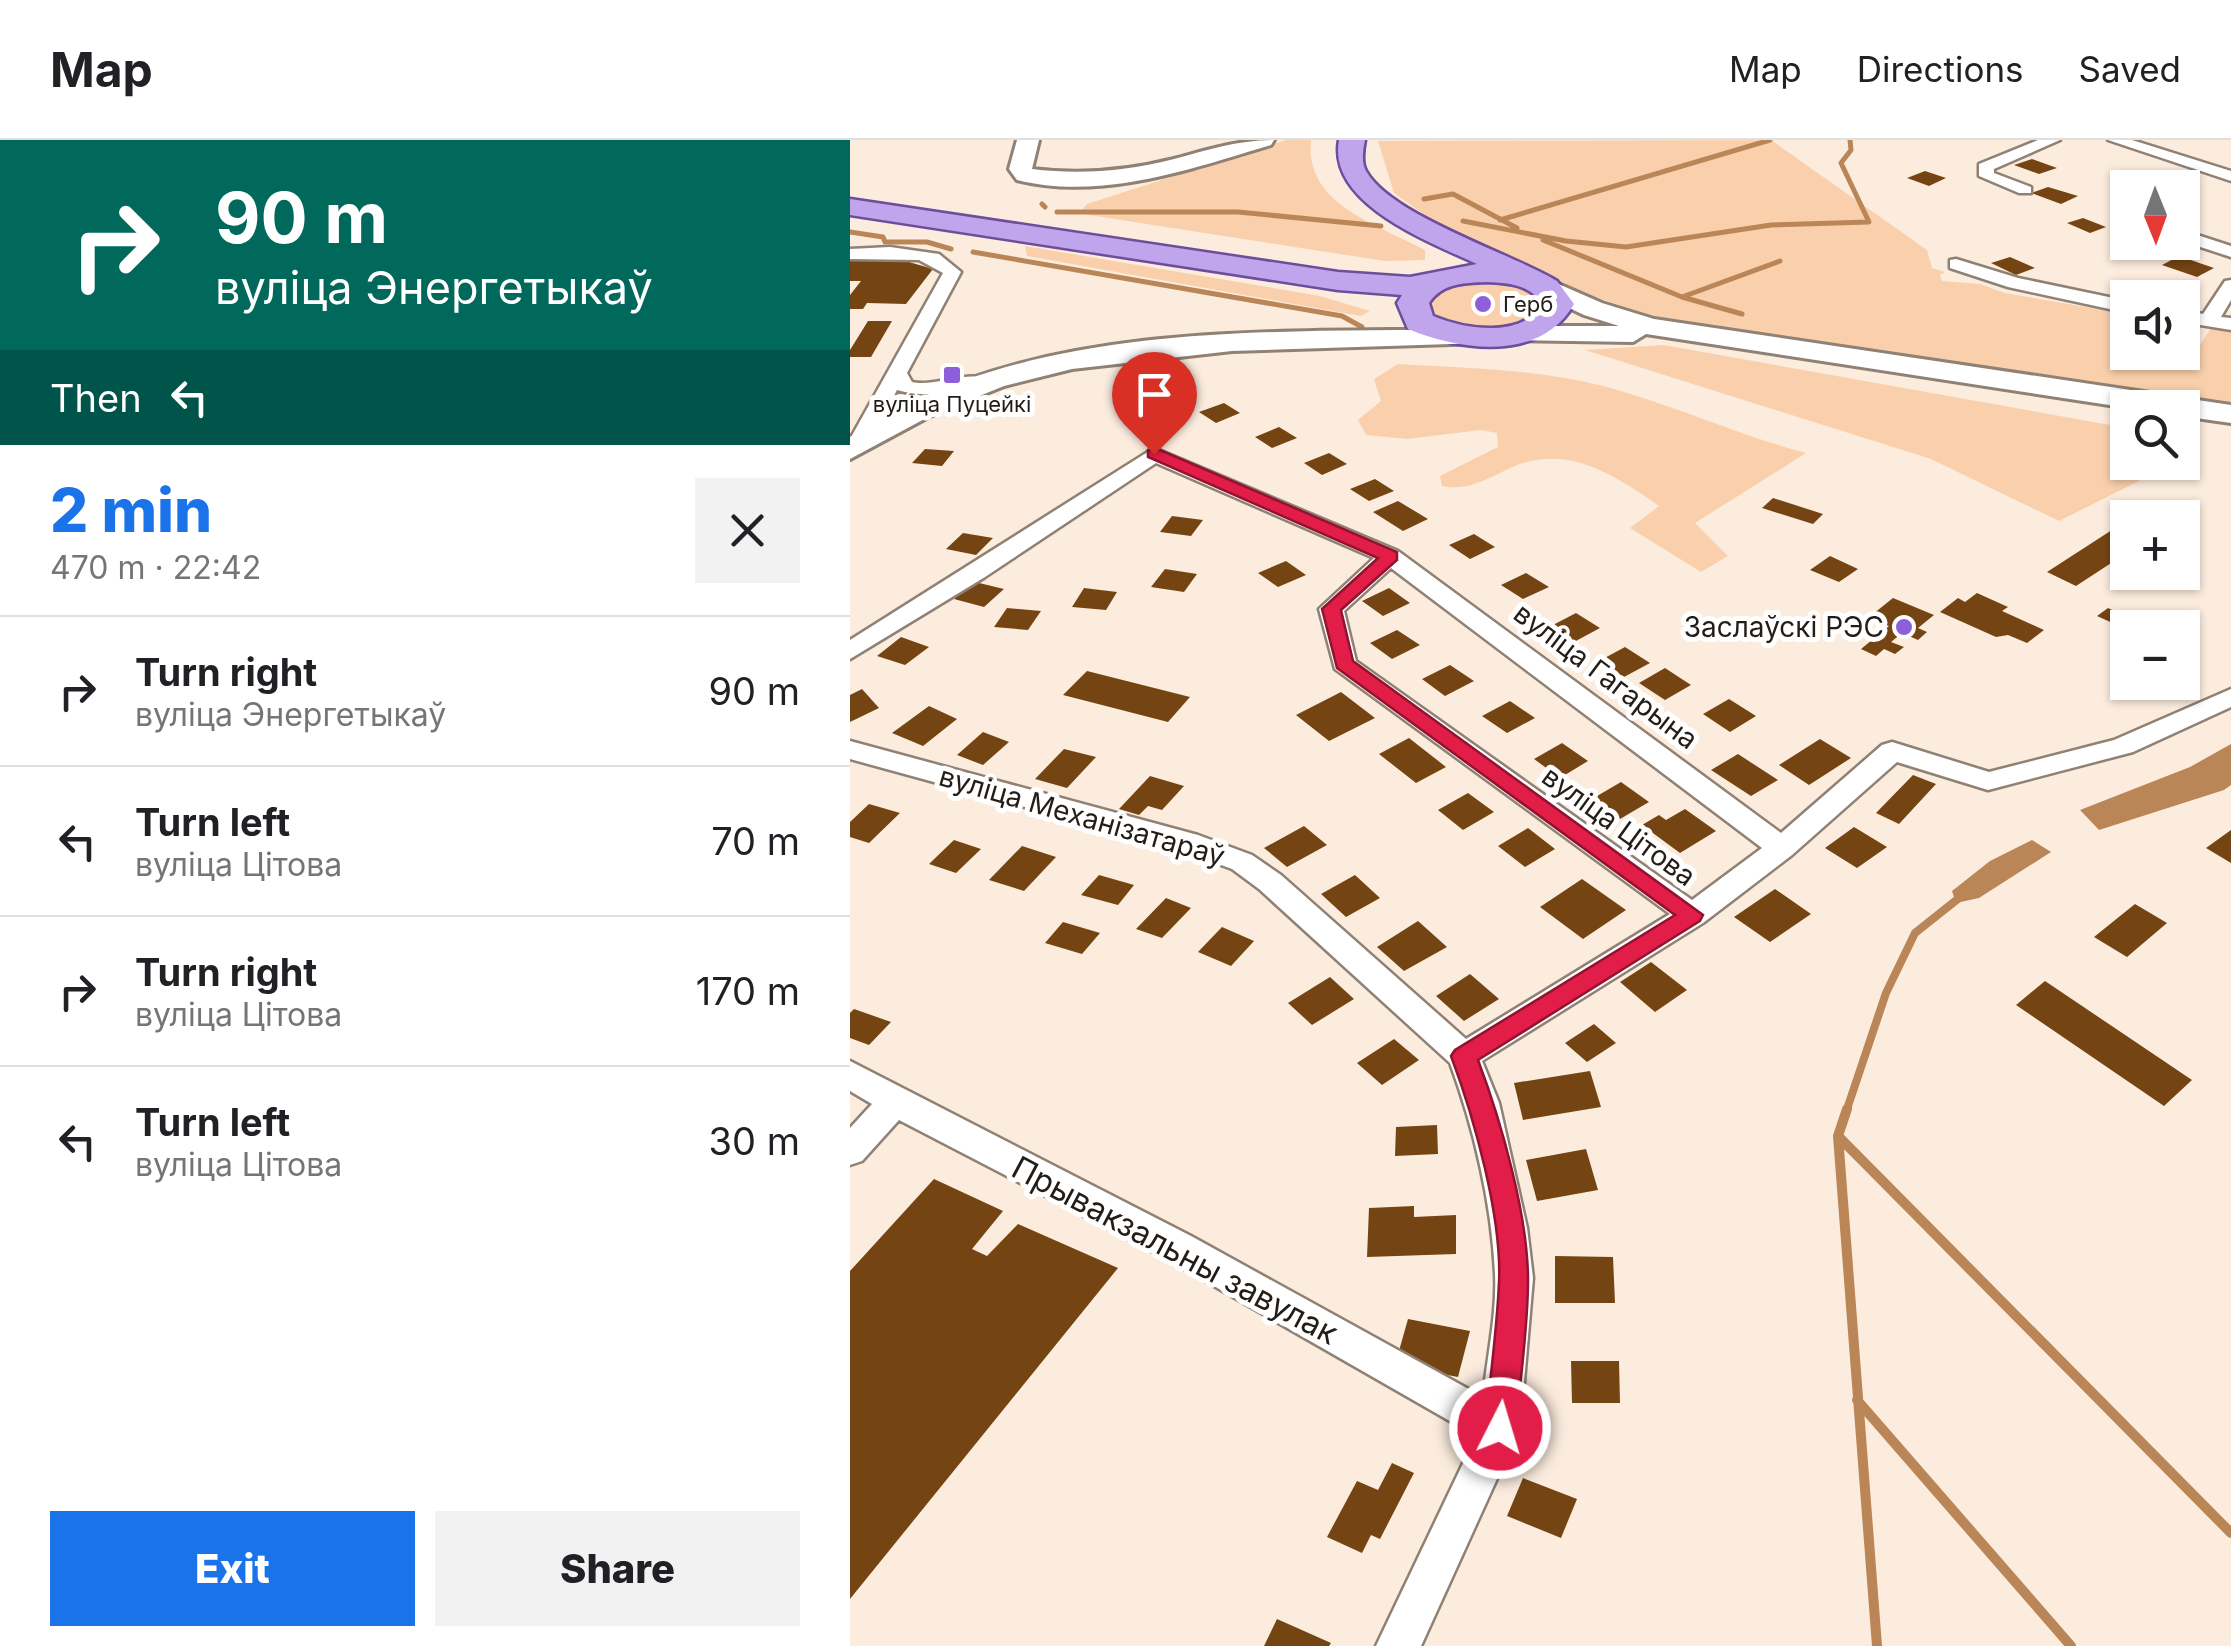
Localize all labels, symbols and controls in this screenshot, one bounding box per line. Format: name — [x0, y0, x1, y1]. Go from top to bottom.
text: Map — [50, 40, 153, 99]
text: Map — [1729, 48, 1802, 90]
text: Directions — [1857, 48, 2024, 90]
text: Saved — [2079, 48, 2181, 90]
north arrow — [2110, 170, 2200, 260]
map controls — [2110, 170, 2200, 700]
text: 90 m — [215, 175, 388, 260]
icon: right — [50, 180, 180, 310]
text: вуліца Энергетыкаў — [215, 260, 653, 315]
button: sound — [2110, 280, 2200, 370]
place label: Герб — [1503, 291, 1553, 317]
marker: Герб — [1472, 293, 1494, 315]
pin — [1112, 352, 1197, 455]
marker: вуліца Пуцейкі — [941, 364, 963, 386]
icon: arrive — [1127, 367, 1182, 422]
icon: left — [162, 370, 217, 425]
text: Then — [50, 375, 142, 421]
button: search — [2110, 390, 2200, 480]
place label: вуліца Пуцейкі — [873, 391, 1031, 417]
text: 2 min — [50, 474, 212, 546]
button: close — [695, 478, 800, 583]
button: + — [2110, 500, 2200, 590]
text: 470 m · 22:42 — [50, 548, 261, 587]
street label: вуліца Гагарына — [1507, 596, 1705, 756]
place label: Заслаўскі РЭС — [1684, 610, 1884, 644]
button: − — [2110, 610, 2200, 700]
marker: Заслаўскі РЭС — [1893, 616, 1915, 638]
text: Turn right — [135, 649, 317, 695]
icon: right — [50, 664, 105, 719]
text: 90 m — [708, 668, 800, 714]
text: вуліца Энергетыкаў — [135, 695, 446, 734]
street label: вуліца Механізатараў — [935, 759, 1229, 873]
street label: вуліца Цітова — [1536, 759, 1702, 893]
text: Turn left — [135, 799, 290, 845]
icon: left — [50, 814, 105, 869]
text: 70 m — [711, 818, 800, 864]
text: вуліца Цітова — [135, 845, 342, 884]
text: Turn right — [135, 949, 317, 995]
icon: right — [50, 964, 105, 1019]
text: 170 m — [696, 968, 800, 1014]
text: вуліца Цітова — [135, 995, 342, 1034]
text: Turn left — [135, 1099, 290, 1145]
icon: left — [50, 1114, 105, 1169]
text: 30 m — [709, 1118, 800, 1164]
text: вуліца Цітова — [135, 1145, 342, 1184]
street label: Прывакзальны завулак — [1005, 1148, 1345, 1352]
position arrow — [1448, 1376, 1552, 1480]
button: Exit — [50, 1511, 415, 1626]
button: Share — [435, 1511, 800, 1626]

